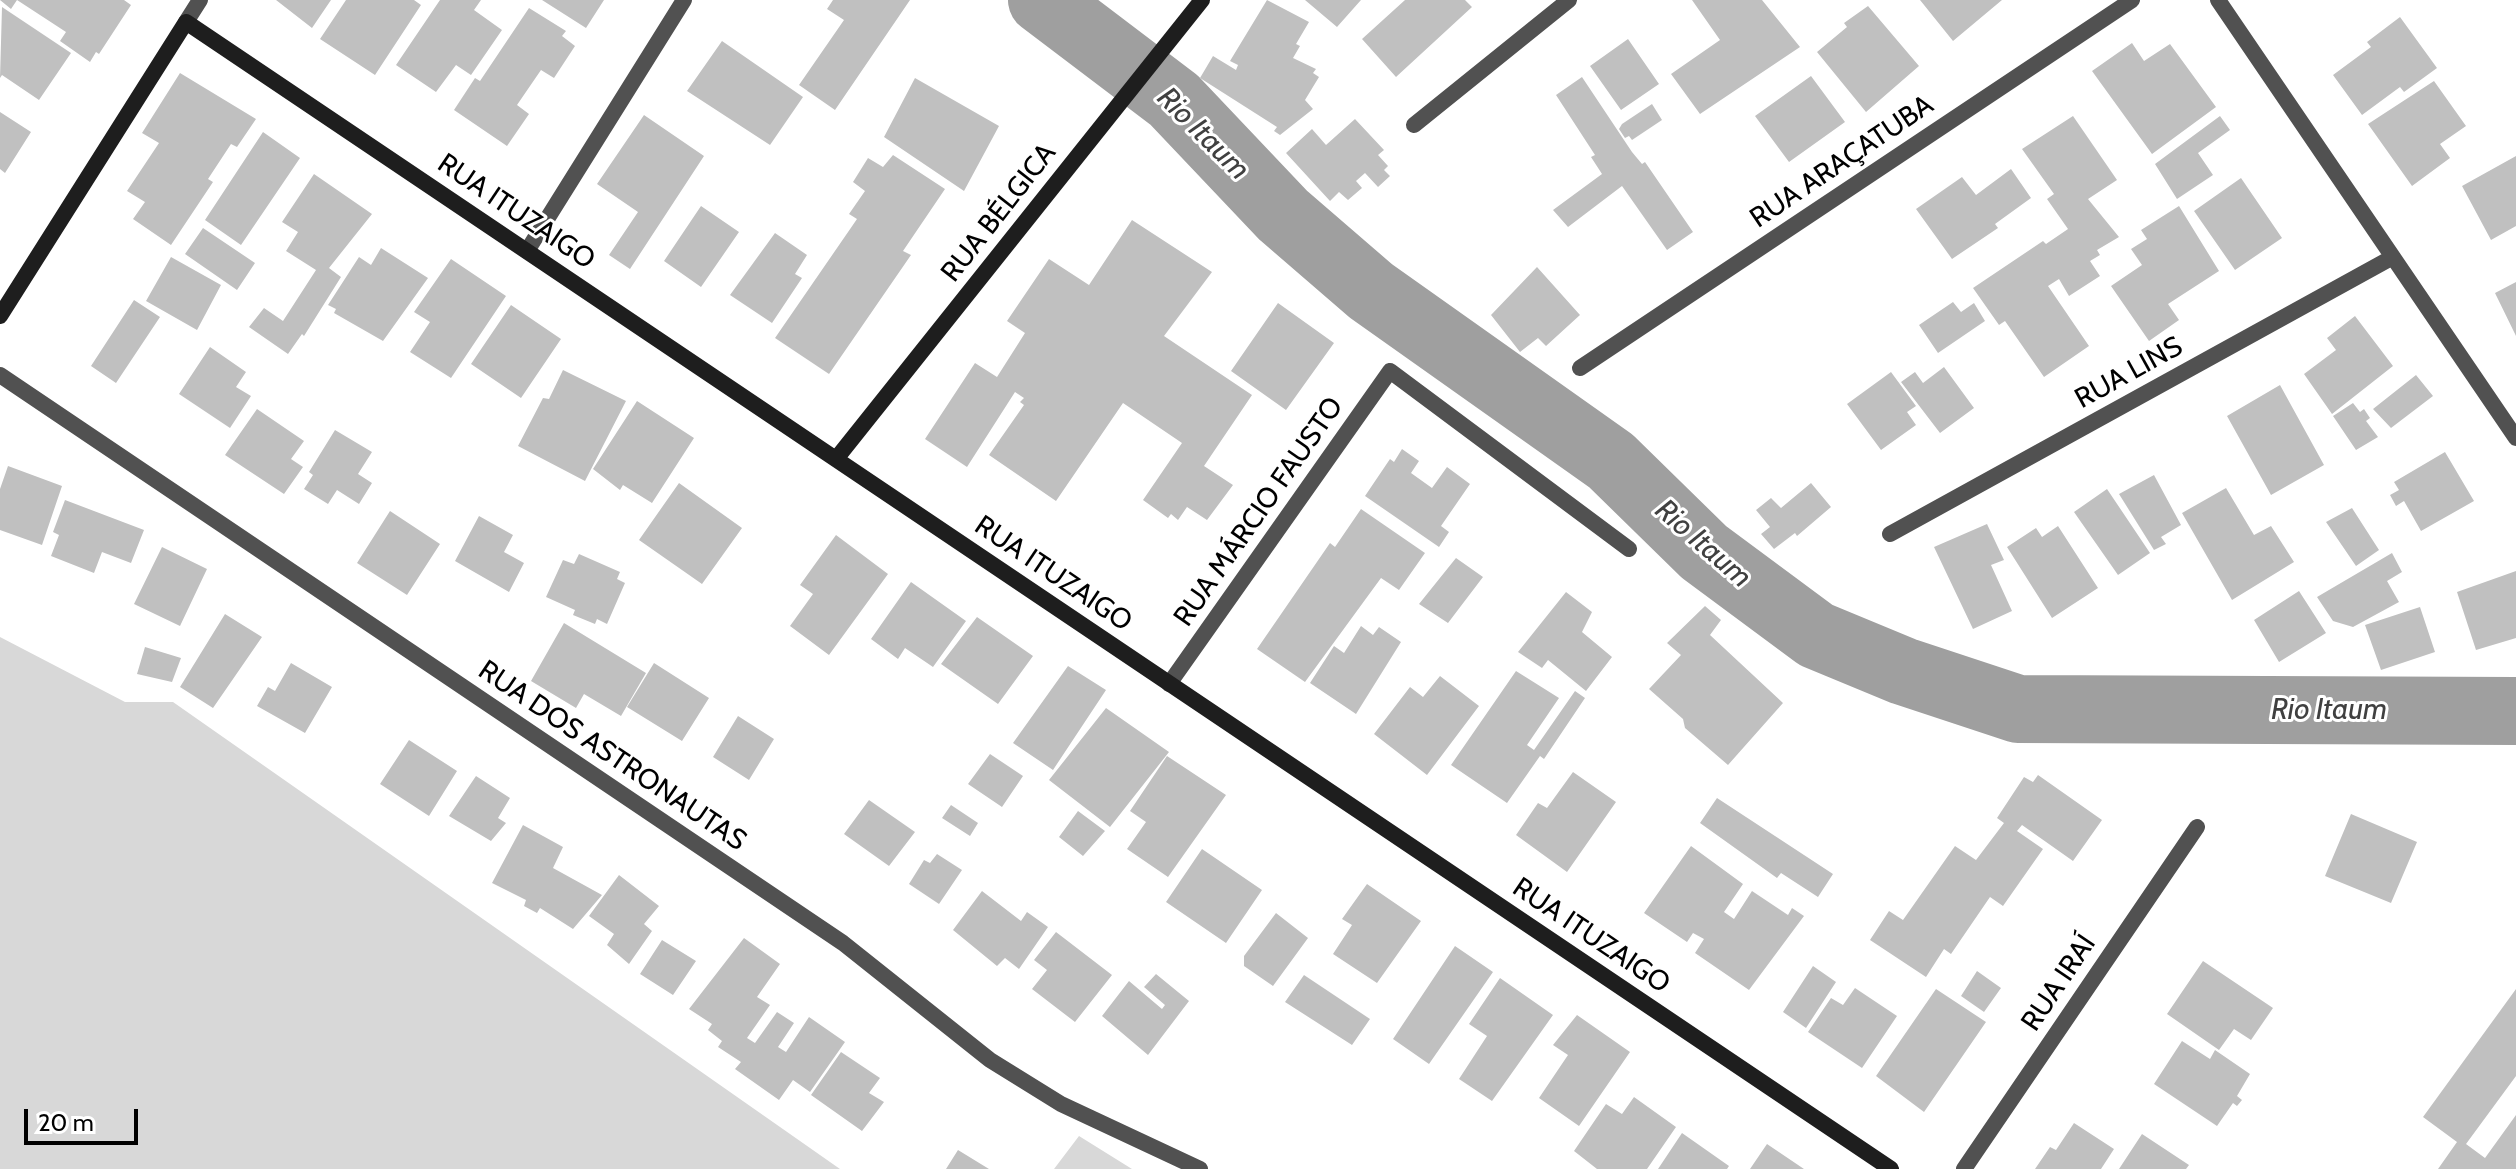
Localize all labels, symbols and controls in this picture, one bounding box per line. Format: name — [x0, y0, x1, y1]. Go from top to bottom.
water label: Rio Itaum — [1149, 80, 1257, 188]
street label: RUA ARAÇATUBA — [1744, 88, 1940, 236]
street label: RUA BÉLGICA — [935, 137, 1063, 289]
street label: RUA ITUZAIGO — [431, 147, 601, 277]
street label: RUA LINS — [2069, 330, 2189, 416]
street label: RUA MÁRCIO FAUSTO — [1167, 391, 1351, 633]
water label: Rio Itaum — [1647, 492, 1759, 596]
street label: RUA ITUZAIGO — [968, 509, 1138, 639]
street label: RUA DOS ASTRONAUTAS — [472, 654, 752, 858]
water label: Rio Itaum — [2271, 692, 2387, 728]
street label: RUA ITUZAIGO — [1506, 871, 1676, 1001]
street label: RUA IRAÍ — [2015, 929, 2103, 1037]
scale bar — [28, 1093, 142, 1143]
text: 20 m — [38, 1108, 94, 1137]

